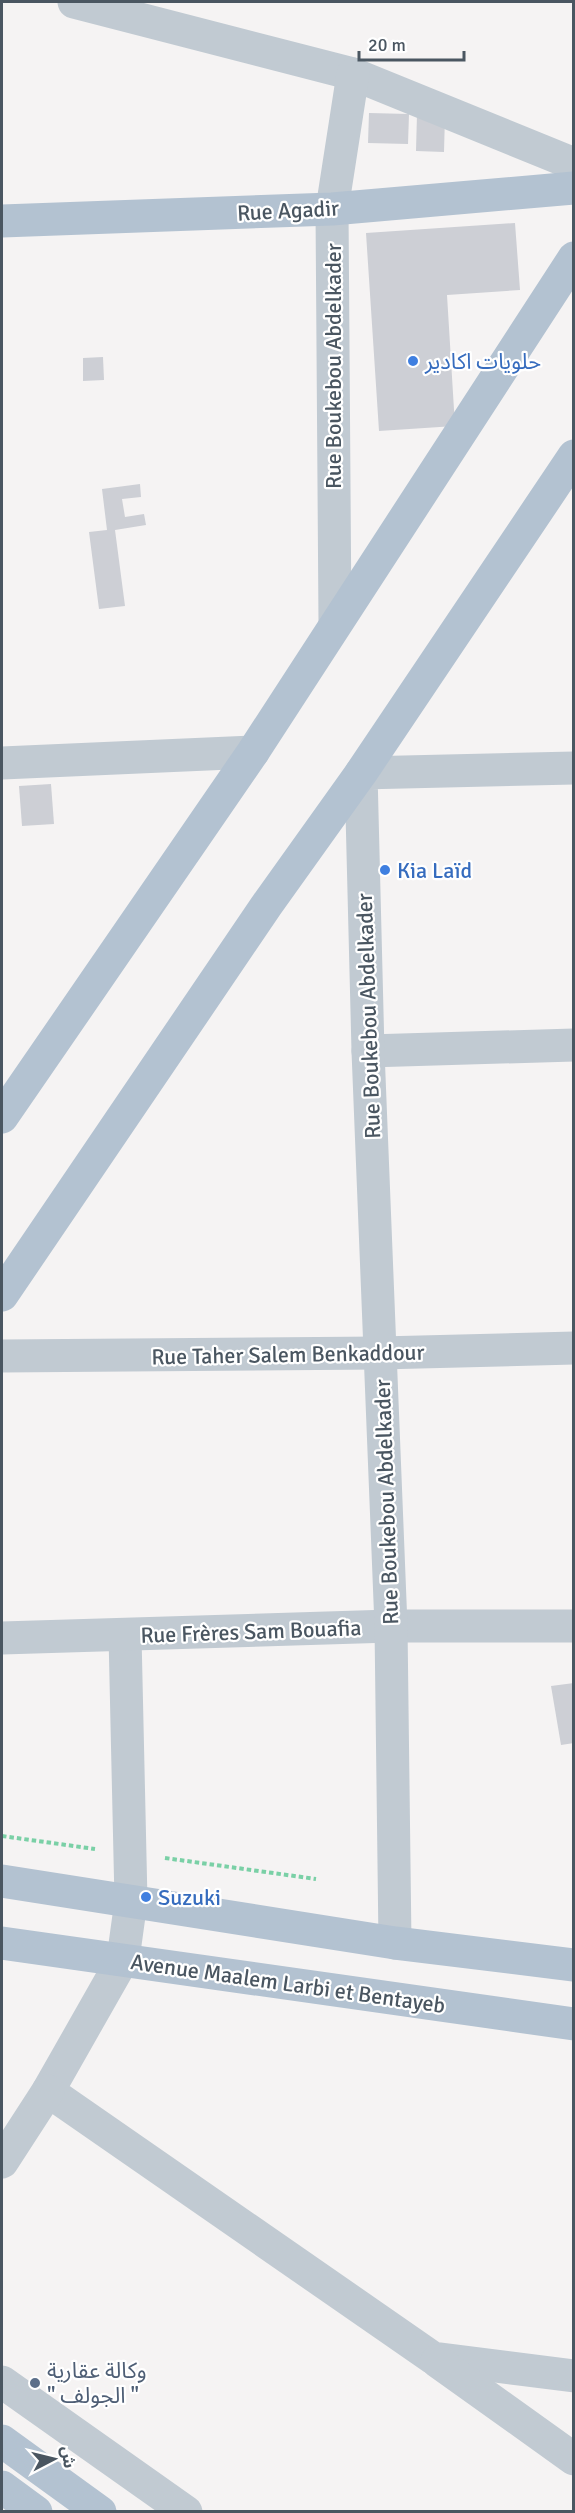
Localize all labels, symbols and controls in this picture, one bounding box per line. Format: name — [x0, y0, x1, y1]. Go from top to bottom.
scale bar — [359, 24, 464, 62]
text: 20 m — [368, 34, 406, 56]
street label: Rue Agadir — [236, 194, 340, 227]
street label: Rue Boukebou Abdelkader — [320, 243, 347, 489]
place label: حلويات اكادير — [424, 348, 541, 375]
marker: حلويات اكادير — [406, 354, 420, 368]
place label: Kia Laïd — [397, 857, 472, 884]
marker: Kia Laïd — [378, 863, 392, 877]
street label: Rue Boukebou Abdelkader — [351, 893, 386, 1139]
street label: Rue Taher Salem Benkaddour — [151, 1339, 425, 1370]
street label: Rue Boukebou Abdelkader — [369, 1379, 404, 1625]
street label: Rue Frères Sam Bouafia — [140, 1614, 362, 1649]
place label: Suzuki — [158, 1884, 221, 1911]
marker: Suzuki — [139, 1890, 153, 1904]
street label: Avenue Maalem Larbi et Bentayeb — [129, 1948, 447, 2019]
place label: وكالة عقارية " الجولف " — [47, 2357, 147, 2409]
marker: وكالة عقارية " الجولف " — [28, 2376, 42, 2390]
north arrow — [24, 2429, 84, 2489]
text: ش — [57, 2445, 79, 2469]

